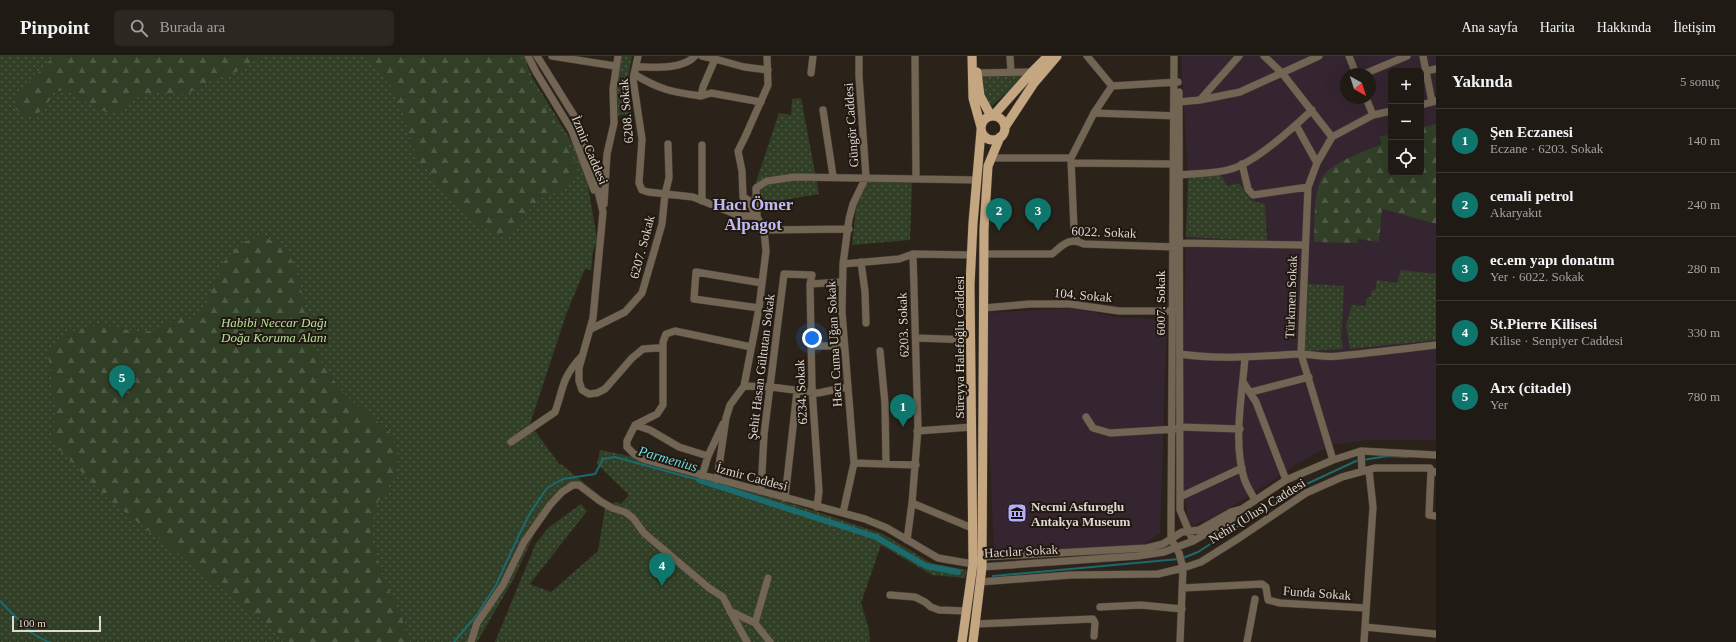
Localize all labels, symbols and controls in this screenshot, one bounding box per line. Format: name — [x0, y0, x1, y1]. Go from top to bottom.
search box — [114, 10, 394, 46]
text: Pinpoint — [20, 17, 90, 38]
icon: search — [128, 17, 150, 39]
text: Burada ara — [160, 19, 225, 35]
text: Ana sayfa — [1461, 20, 1518, 35]
text: Harita — [1540, 20, 1575, 35]
text: Hakkında — [1597, 20, 1651, 35]
text: İletişim — [1673, 20, 1716, 35]
north arrow — [1340, 68, 1376, 104]
map controls — [1388, 68, 1424, 176]
button: + — [1388, 68, 1424, 104]
text: Yakında — [1452, 72, 1512, 91]
text: 5 sonuç — [1680, 74, 1720, 89]
street label: 6208. Sokak — [616, 77, 636, 144]
street label: Güngör Caddesi — [841, 82, 861, 168]
button: − — [1388, 104, 1424, 140]
street label: İzmir Caddesi — [569, 113, 611, 187]
text: Şen Eczanesi — [1490, 124, 1573, 140]
text: 1 — [1462, 133, 1468, 148]
text: 140 m — [1687, 133, 1720, 148]
button: locate — [1388, 140, 1424, 176]
text: Eczane · 6203. Sokak — [1490, 141, 1603, 156]
text: cemali petrol — [1490, 188, 1573, 204]
district label: Hacı Ömer Alpagot — [713, 195, 794, 234]
text: 2 — [1462, 197, 1468, 212]
text: 240 m — [1687, 197, 1720, 212]
pin: 2 — [986, 198, 1012, 231]
pin: 3 — [1025, 198, 1051, 231]
text: Akaryakıt — [1490, 205, 1542, 220]
street label: 6207. Sokak — [626, 213, 658, 280]
street label: 6022. Sokak — [1071, 223, 1137, 241]
text: ec.em yapı donatım — [1490, 252, 1615, 268]
street label: Türkmen Sokak — [1282, 255, 1300, 339]
text: 3 — [1462, 261, 1468, 276]
text: 280 m — [1687, 261, 1720, 276]
text: Yer · 6022. Sokak — [1490, 269, 1584, 284]
street label: 6007. Sokak — [1153, 270, 1168, 336]
street label: Süreyya Halefoğlu Caddesi — [952, 275, 967, 418]
street label: Hacı Cuma Uğan Sokak — [823, 280, 845, 407]
street label: 104. Sokak — [1053, 285, 1113, 305]
street label: 6203. Sokak — [894, 292, 912, 358]
street label: Şehit Hasan Gültutan Sokak — [745, 293, 777, 441]
park label: Habibi Neccar Dağı Doğa Koruma Alanı — [220, 315, 327, 345]
text: St.Pierre Kilisesi — [1490, 316, 1597, 332]
text: 4 — [1462, 325, 1468, 340]
text: 330 m — [1687, 325, 1720, 340]
your location — [802, 328, 822, 348]
text: Kilise · Senpiyer Caddesi — [1490, 333, 1623, 348]
street label: 6234. Sokak — [792, 359, 810, 425]
pin: 5 — [109, 365, 135, 398]
text: Arx (citadel) — [1490, 380, 1571, 396]
text: 5 — [1462, 389, 1468, 404]
text: 780 m — [1687, 389, 1720, 404]
pin: 1 — [890, 394, 916, 427]
text: Yer — [1490, 397, 1508, 412]
water label: Parmenius — [636, 443, 700, 475]
street label: İzmir Caddesi — [715, 460, 790, 494]
street label: Nehir (Ulus) Caddesi — [1206, 475, 1308, 547]
place label: Necmi Asfuroglu Antakya Museum — [1031, 499, 1130, 529]
museum icon: Necmi Asfuroglu Antakya Museum — [1006, 502, 1028, 524]
street label: Hacılar Sokak — [984, 542, 1059, 560]
pin: 4 — [649, 553, 675, 586]
street label: Funda Sokak — [1282, 583, 1352, 603]
scale bar — [12, 614, 101, 633]
text: 100 m — [18, 617, 46, 629]

